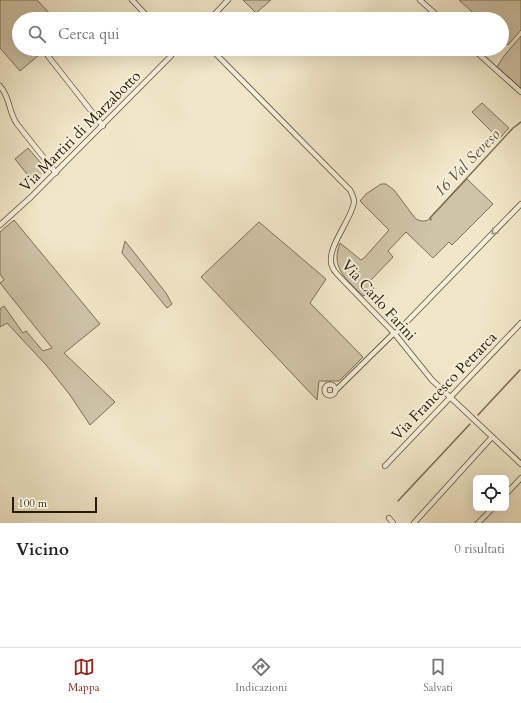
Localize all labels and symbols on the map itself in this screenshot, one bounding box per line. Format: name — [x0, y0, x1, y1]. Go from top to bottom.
street label: Via Martiri di Marzabotto — [15, 66, 145, 196]
water label: 16 Val Seveso — [429, 124, 506, 202]
one-way arrow — [491, 227, 499, 235]
street label: Via Carlo Farini — [337, 255, 421, 345]
street label: Via Francesco Petrarca — [387, 327, 501, 445]
scale bar — [12, 495, 97, 514]

